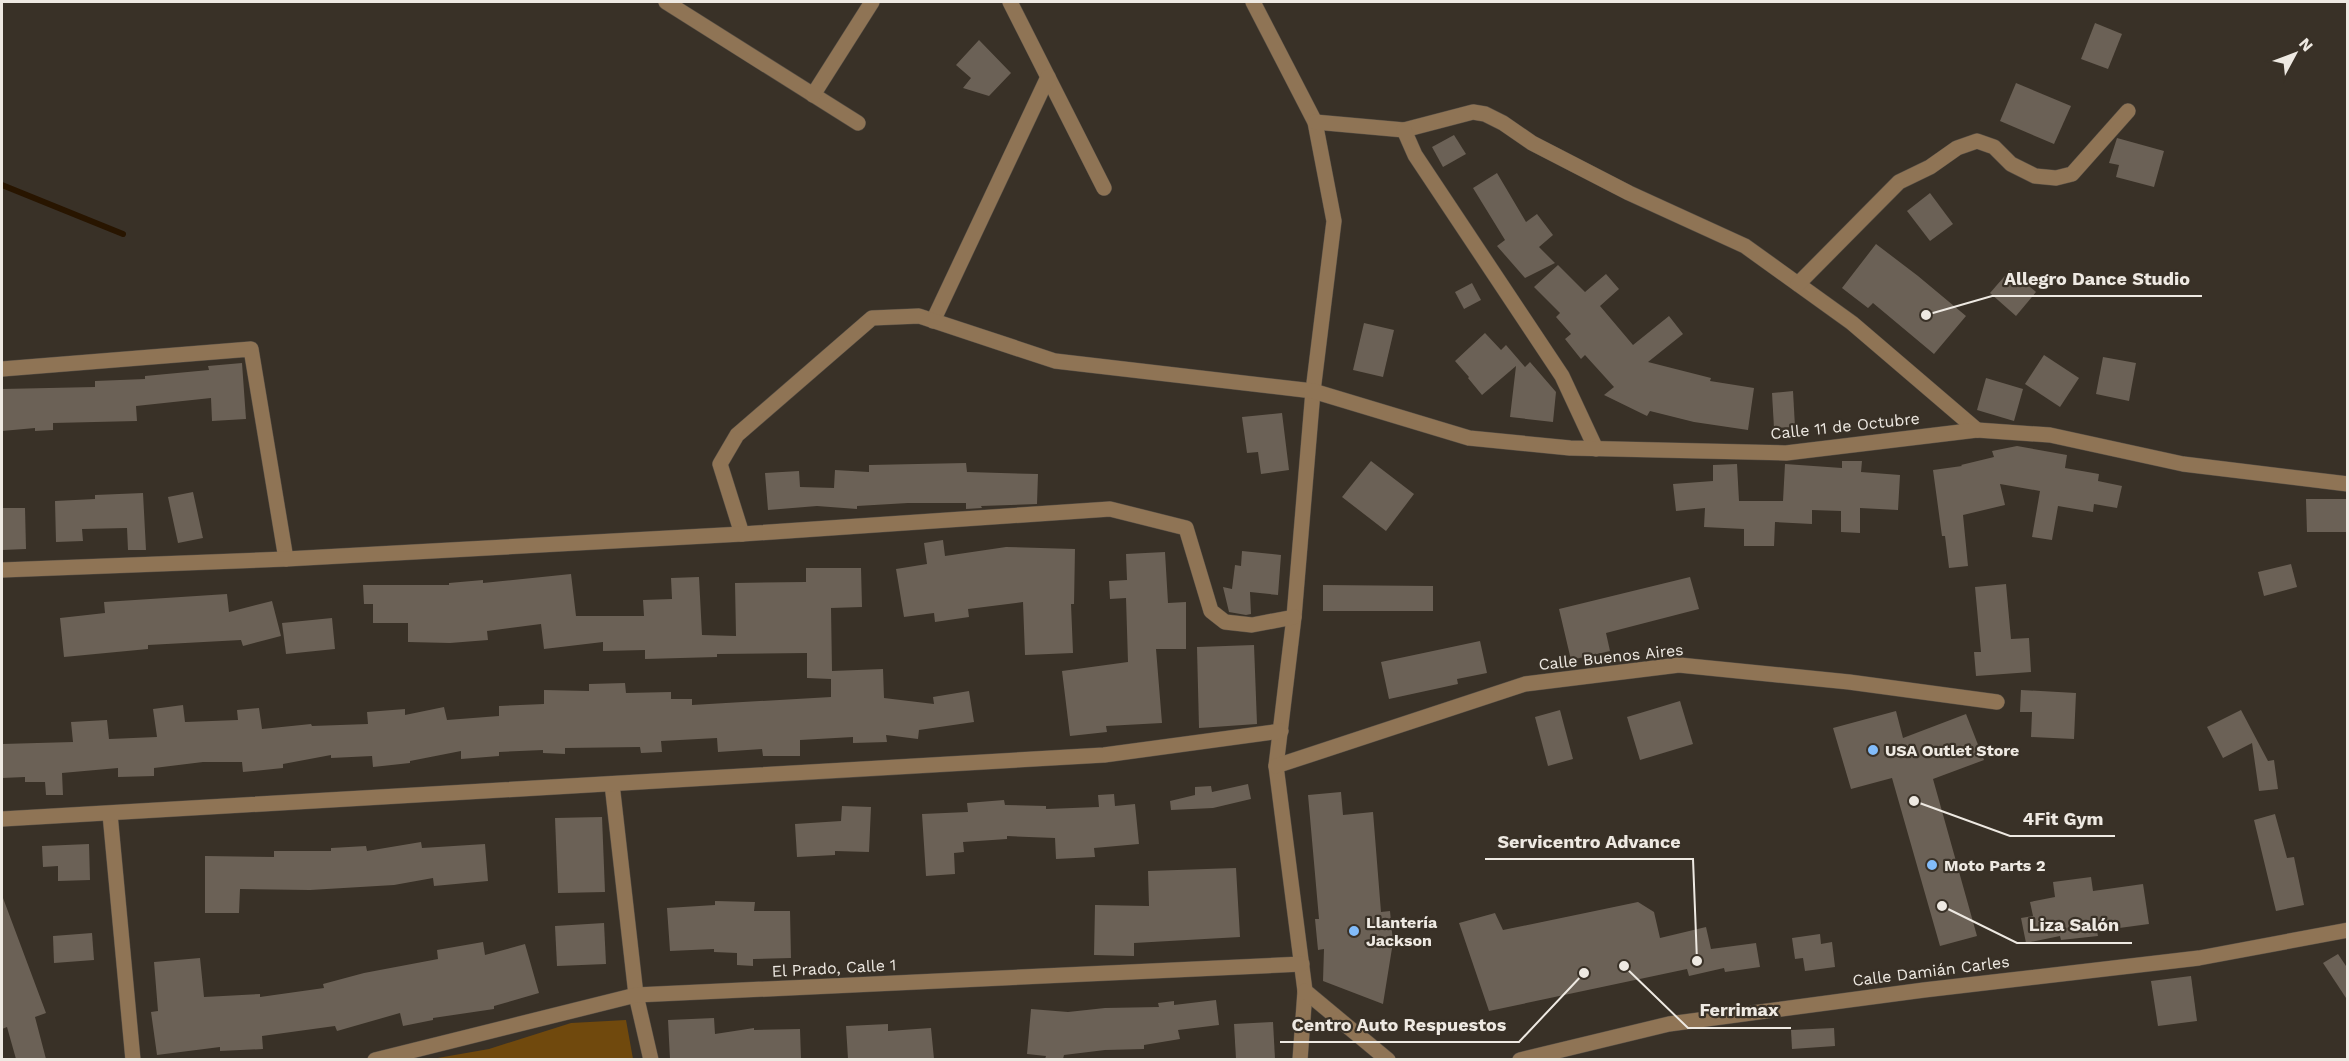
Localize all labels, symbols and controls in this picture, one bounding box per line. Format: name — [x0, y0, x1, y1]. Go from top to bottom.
north arrow — [2265, 24, 2325, 84]
text: N — [2295, 34, 2317, 55]
callout: Allegro Dance Studio — [1992, 260, 2202, 296]
text: Allegro Dance Studio — [2004, 268, 2190, 289]
street label: Calle 11 de Octubre — [1769, 409, 1921, 443]
street label: Calle Buenos Aires — [1538, 640, 1684, 674]
place label: USA Outlet Store — [1885, 741, 2019, 760]
marker: USA Outlet Store — [1866, 743, 1880, 757]
callout: 4Fit Gym — [2010, 800, 2115, 836]
text: 4Fit Gym — [2023, 808, 2103, 829]
callout: Servicentro Advance — [1485, 823, 1693, 859]
text: Servicentro Advance — [1497, 831, 1681, 852]
place label: Moto Parts 2 — [1944, 856, 2045, 875]
marker: Moto Parts 2 — [1925, 858, 1939, 872]
callout: Liza Salón — [2017, 907, 2132, 943]
place label: Llantería Jackson — [1366, 913, 1438, 950]
text: Liza Salón — [2029, 914, 2119, 935]
marker: Llantería Jackson — [1347, 924, 1361, 938]
street label: Calle Damián Carles — [1851, 952, 2011, 990]
street label: El Prado, Calle 1 — [771, 955, 897, 981]
callout: Ferrimax — [1688, 992, 1791, 1028]
text: Ferrimax — [1699, 999, 1779, 1020]
callout: Centro Auto Respuestos — [1280, 1006, 1519, 1042]
text: Centro Auto Respuestos — [1292, 1014, 1507, 1035]

